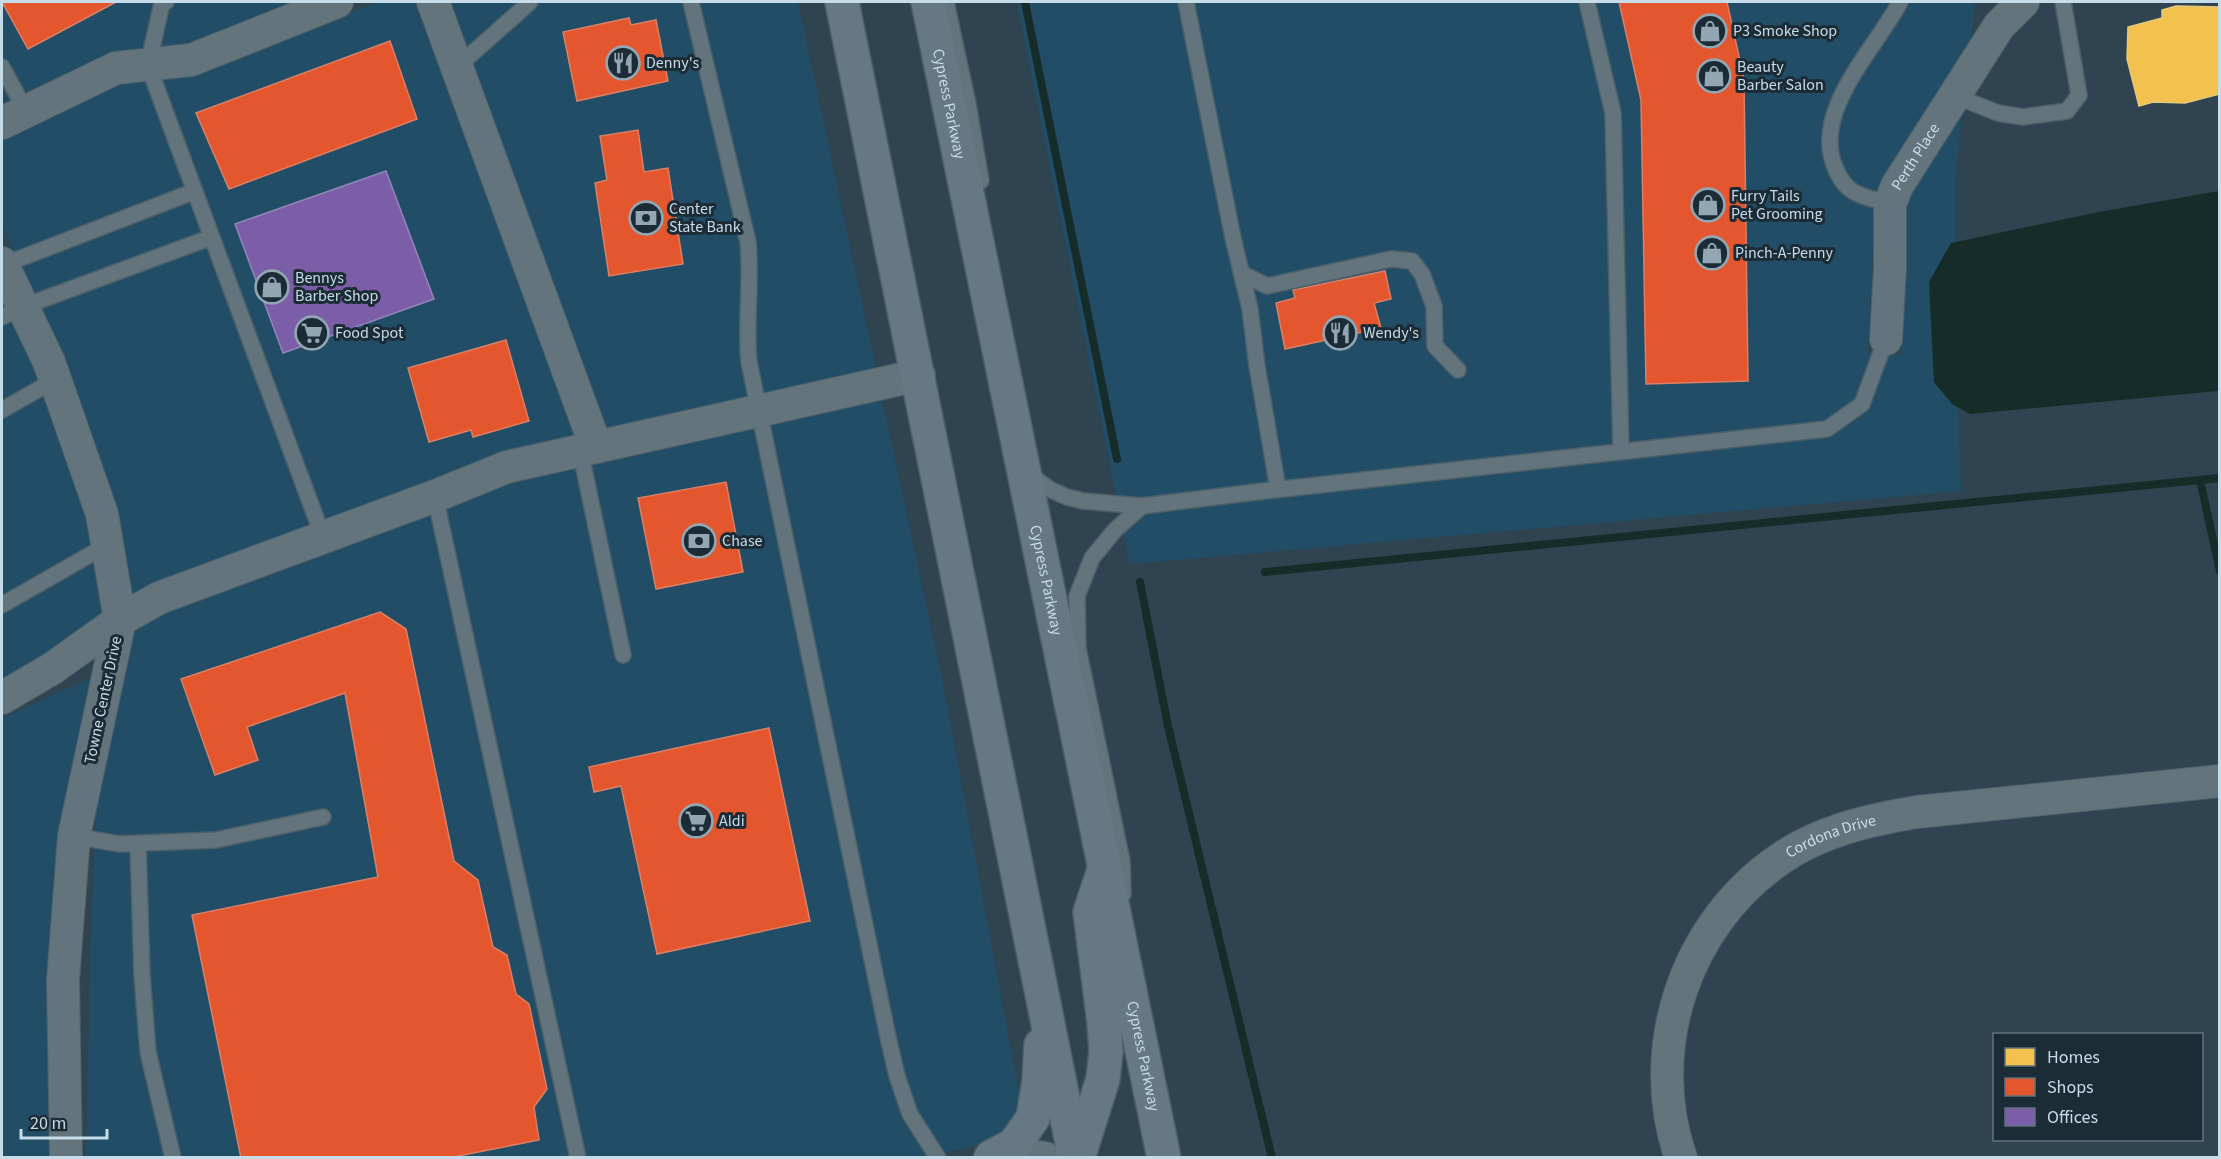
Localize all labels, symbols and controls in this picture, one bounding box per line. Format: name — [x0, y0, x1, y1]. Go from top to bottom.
shop icon: P3 Smoke Shop — [1692, 13, 1728, 49]
place label: P3 Smoke Shop — [1733, 20, 1837, 42]
restaurant icon: Denny's — [605, 45, 641, 81]
street label: Cypress Parkway — [927, 47, 971, 162]
place label: Denny's — [646, 52, 699, 74]
place label: Beauty Barber Salon — [1737, 56, 1824, 96]
shop icon: Beauty Barber Salon — [1696, 58, 1732, 94]
street label: Perth Place — [1886, 119, 1945, 195]
place label: Furry Tails Pet Grooming — [1731, 185, 1823, 225]
shop icon: Furry Tails Pet Grooming — [1690, 187, 1726, 223]
place label: Center State Bank — [669, 198, 741, 238]
bank icon: Center State Bank — [628, 200, 664, 236]
shop icon: Pinch-A-Penny — [1694, 235, 1730, 271]
place label: Pinch-A-Penny — [1735, 242, 1833, 264]
place label: Bennys Barber Shop — [295, 267, 378, 307]
shop icon: Bennys Barber Shop — [254, 269, 290, 305]
supermarket icon: Food Spot — [294, 315, 330, 351]
restaurant icon: Wendy's — [1322, 315, 1358, 351]
place label: Food Spot — [335, 322, 404, 344]
place label: Wendy's — [1363, 322, 1419, 344]
bank icon: Chase — [681, 523, 717, 559]
street label: Cypress Parkway — [1024, 523, 1068, 638]
place label: Chase — [722, 530, 763, 552]
street label: Towne Center Drive — [79, 634, 127, 766]
supermarket icon: Aldi — [678, 803, 714, 839]
street label: Cordona Drive — [1781, 809, 1878, 864]
place label: Aldi — [719, 810, 745, 832]
street label: Cypress Parkway — [1121, 999, 1165, 1114]
legend — [1993, 1033, 2203, 1141]
text: Homes — [2047, 1045, 2100, 1070]
text: Shops — [2047, 1075, 2094, 1100]
scale bar — [21, 1102, 106, 1140]
text: Offices — [2047, 1105, 2098, 1130]
text: 20 m — [30, 1111, 66, 1136]

